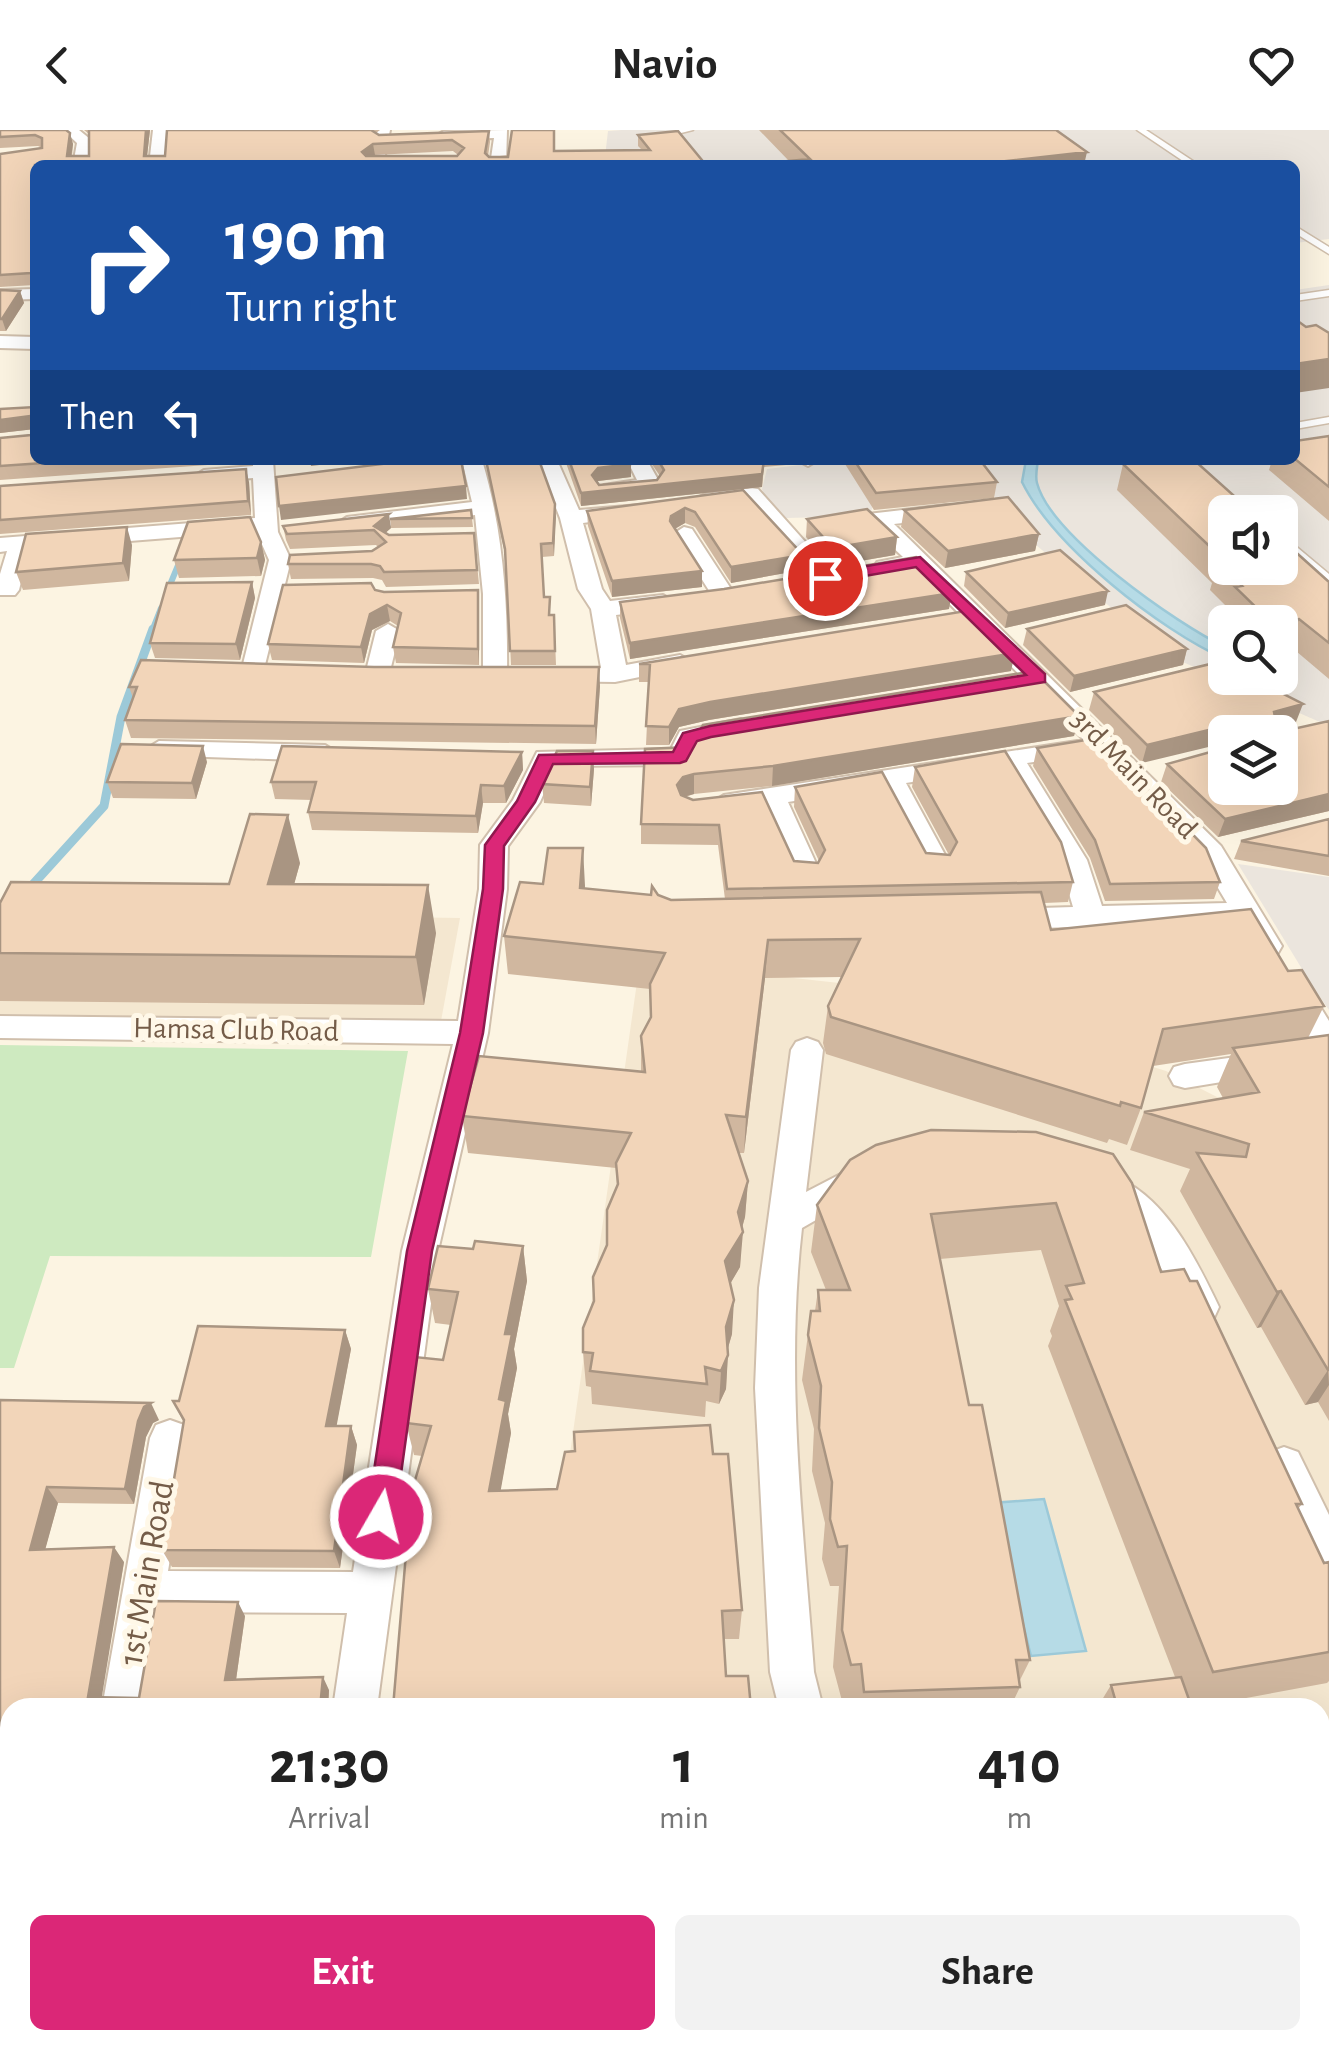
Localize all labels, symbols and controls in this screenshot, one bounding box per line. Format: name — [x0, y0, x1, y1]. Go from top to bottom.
icon: back — [30, 38, 85, 93]
icon: heart — [1244, 38, 1299, 93]
text: Navio — [612, 42, 717, 87]
icon: right — [60, 200, 190, 330]
text: 190 m — [225, 203, 388, 273]
text: Turn right — [225, 285, 397, 330]
icon: left — [155, 390, 210, 445]
text: Then — [60, 399, 135, 437]
map controls — [1208, 495, 1298, 805]
button: sound — [1208, 495, 1298, 585]
pin — [783, 536, 868, 621]
icon: arrive — [798, 551, 853, 606]
button: search — [1208, 605, 1298, 695]
street label: 3rd Main Road — [1065, 703, 1203, 845]
button: layers — [1208, 715, 1298, 805]
street label: Hamsa Club Road — [133, 1013, 339, 1047]
position arrow — [329, 1465, 433, 1569]
street label: 1st Main Road — [114, 1478, 180, 1668]
text: 21:30 — [269, 1734, 390, 1794]
text: 1 — [673, 1734, 695, 1794]
text: 410 — [978, 1734, 1061, 1794]
text: Arrival — [288, 1802, 371, 1834]
text: min — [659, 1802, 709, 1834]
text: m — [1007, 1802, 1032, 1834]
button: Exit — [30, 1915, 655, 2030]
button: Share — [675, 1915, 1300, 2030]

